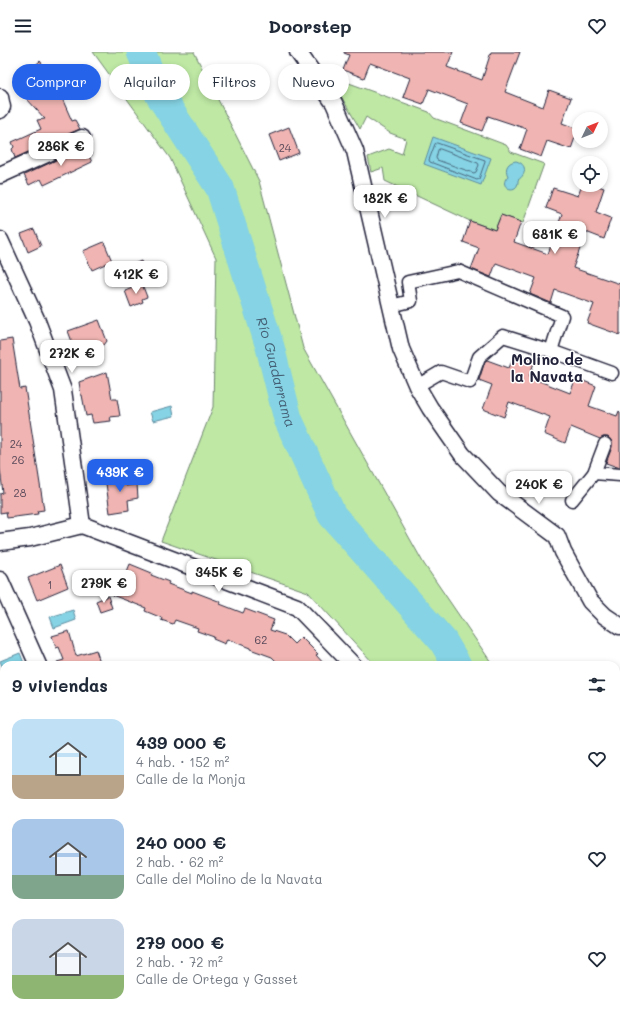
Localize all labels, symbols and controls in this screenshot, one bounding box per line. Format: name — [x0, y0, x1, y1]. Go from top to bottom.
text: Doorstep — [268, 14, 352, 38]
icon: menu — [12, 15, 34, 37]
icon: heart — [586, 15, 608, 37]
chip: Comprar — [12, 64, 101, 100]
chip: Alquilar — [109, 64, 190, 100]
chip: Filtros — [198, 64, 270, 100]
chip: Nuevo — [278, 64, 349, 100]
north arrow — [572, 112, 608, 148]
map controls — [572, 112, 608, 192]
pin: 286K € — [28, 133, 94, 167]
text: 286K € — [38, 137, 84, 154]
house number: 24 — [279, 140, 292, 155]
button: locate — [572, 156, 608, 192]
pin: 182K € — [352, 185, 418, 219]
text: 182K € — [363, 189, 407, 206]
pin: 681K € — [522, 221, 588, 255]
text: 681K € — [532, 225, 578, 242]
pin: 412K € — [103, 261, 169, 295]
text: 412K € — [113, 265, 159, 282]
water label: Río Guadarrama — [252, 314, 300, 430]
pin: 272K € — [39, 340, 105, 374]
text: 272K € — [49, 344, 95, 361]
district label: Molino de la Navata — [511, 349, 583, 386]
house number: 24 — [10, 436, 23, 451]
house number: 26 — [12, 452, 24, 467]
pin: 439K € — [87, 459, 153, 493]
text: 439K € — [96, 463, 144, 480]
pin: 240K € — [506, 471, 572, 505]
text: 240K € — [515, 475, 563, 492]
house number: 28 — [14, 485, 27, 500]
pin: 345K € — [186, 559, 252, 593]
text: 345K € — [195, 563, 243, 580]
pin: 279K € — [71, 570, 137, 604]
text: 279K € — [81, 574, 127, 591]
house number: 1 — [48, 577, 52, 592]
house number: 62 — [255, 632, 267, 647]
text: 9 viviendas — [12, 674, 108, 696]
icon: filters — [586, 674, 608, 696]
text: 439 000 € — [136, 731, 226, 753]
icon: home — [44, 735, 92, 783]
icon: heart — [586, 748, 608, 770]
text: 4 hab. · 152 m² — [136, 753, 229, 770]
text: Calle de la Monja — [136, 770, 246, 787]
text: 240 000 € — [136, 831, 226, 853]
icon: home — [44, 835, 92, 883]
icon: heart — [586, 848, 608, 870]
text: 2 hab. · 62 m² — [136, 853, 223, 870]
text: Calle del Molino de la Navata — [136, 870, 323, 887]
text: 279 000 € — [136, 931, 224, 953]
icon: home — [44, 935, 92, 983]
icon: heart — [586, 948, 608, 970]
text: 2 hab. · 72 m² — [136, 953, 223, 970]
text: Calle de Ortega y Gasset — [136, 970, 298, 987]

